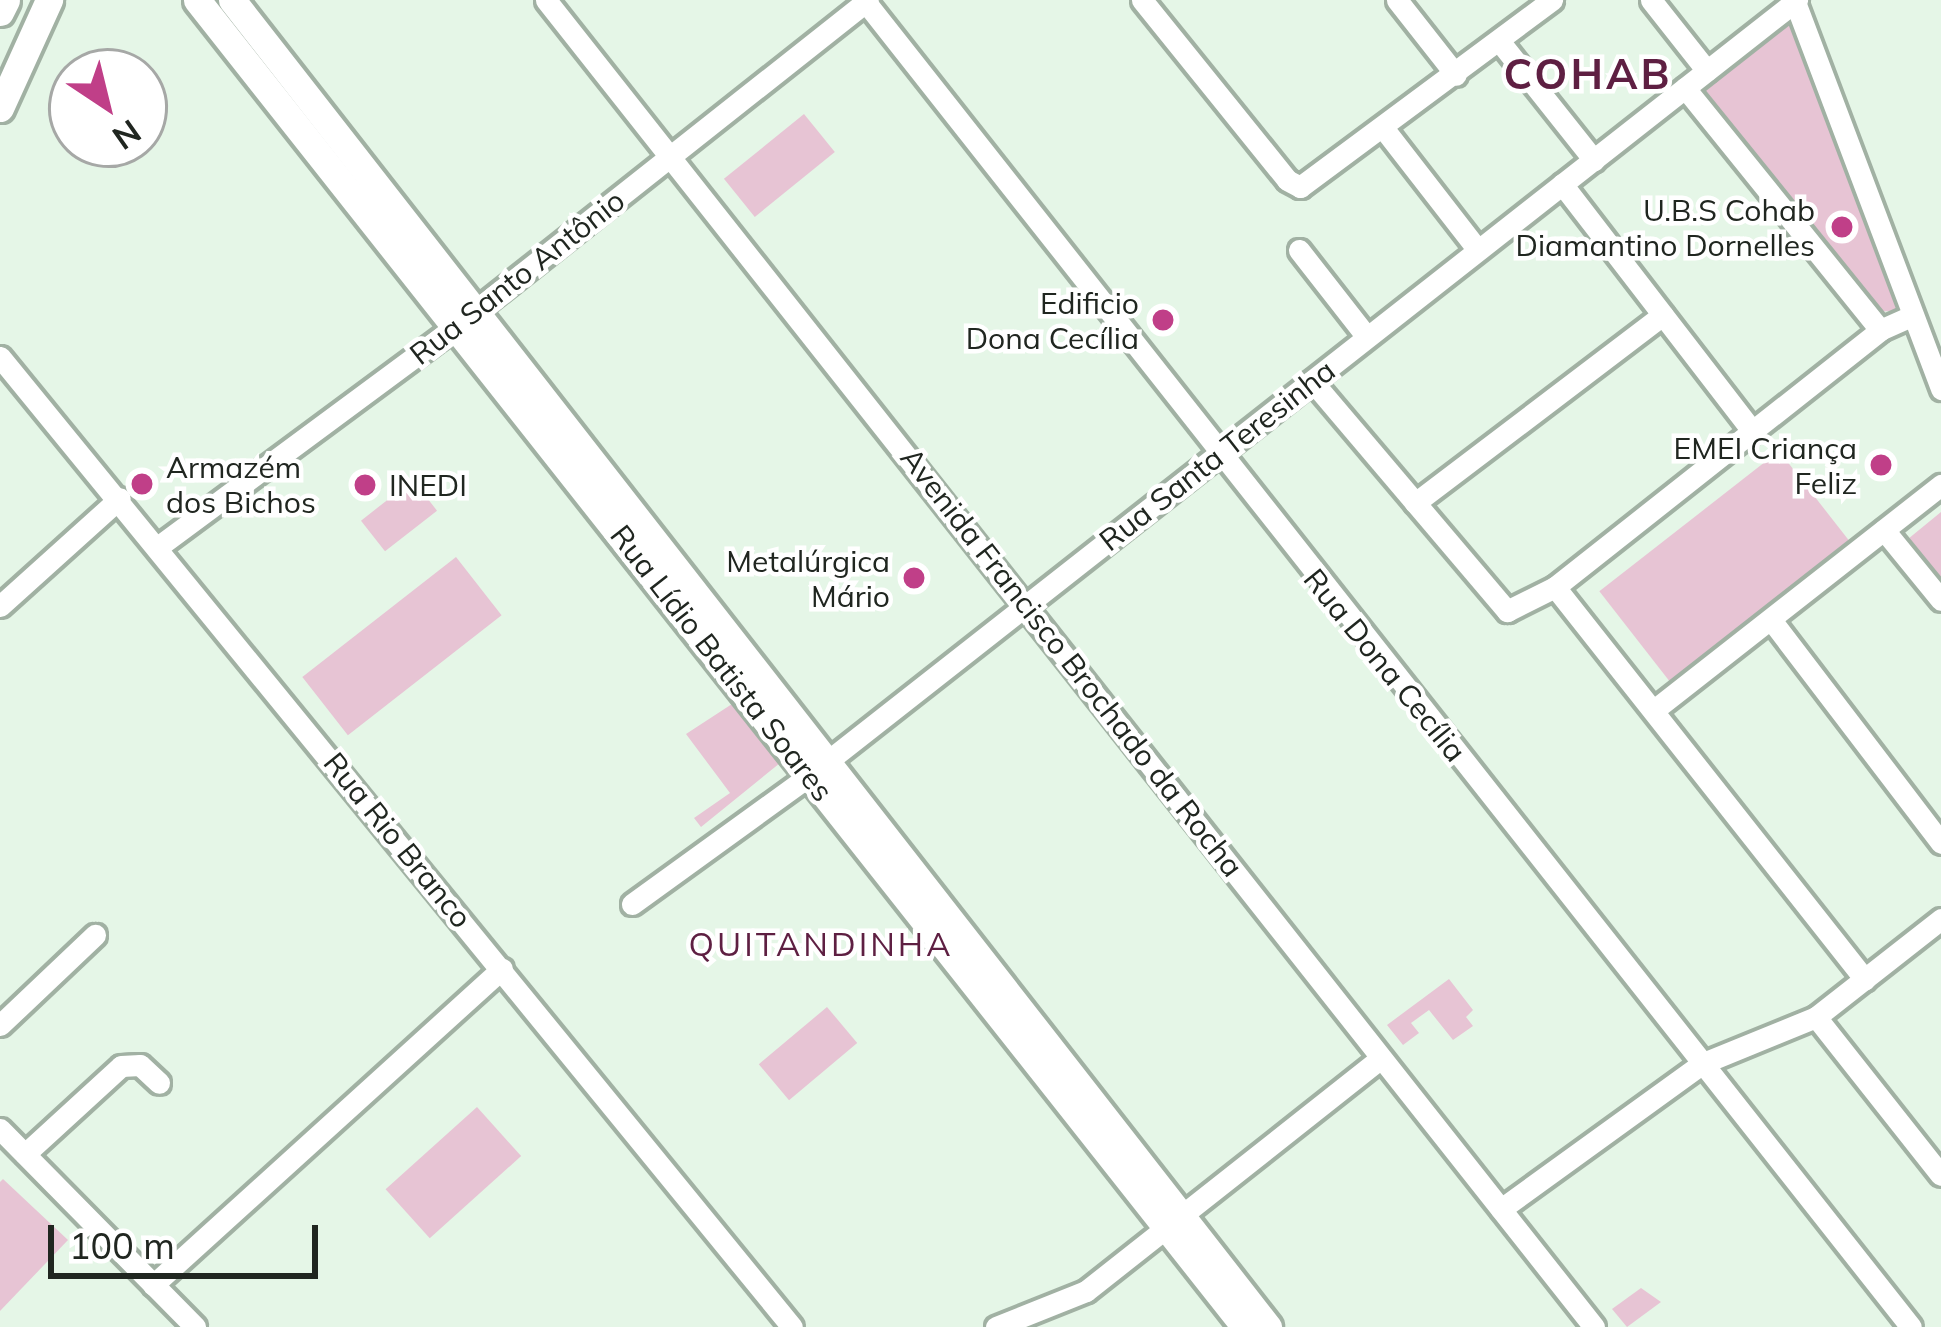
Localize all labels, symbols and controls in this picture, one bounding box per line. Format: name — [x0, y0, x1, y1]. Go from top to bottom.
north arrow — [48, 48, 168, 168]
district label: COHAB — [1504, 49, 1672, 99]
text: N — [105, 111, 149, 159]
street label: Rua Santo Antônio — [403, 182, 631, 372]
place label: U.B.S Cohab Diamantino Dornelles — [1516, 192, 1815, 262]
marker: U.B.S Cohab Diamantino Dornelles — [1826, 211, 1858, 243]
place label: Edificio Dona Cecília — [966, 285, 1139, 356]
marker: Edificio Dona Cecília — [1150, 307, 1176, 333]
street label: Rua Santa Teresinha — [1092, 352, 1342, 558]
place label: EMEI Criança Feliz — [1674, 430, 1857, 500]
street label: Avenida Francisco Brochado da Rocha — [893, 440, 1251, 884]
place label: Armazém dos Bichos — [166, 449, 316, 520]
marker: EMEI Criança Feliz — [1868, 452, 1894, 478]
place label: INEDI — [389, 467, 467, 503]
marker: Armazém dos Bichos — [129, 471, 155, 497]
marker: INEDI — [352, 472, 378, 498]
street label: Rua Lídio Batista Soares — [603, 518, 841, 808]
place label: Metalúrgica Mário — [726, 543, 890, 614]
street label: Rua Dona Cecília — [1296, 562, 1474, 768]
marker: Metalúrgica Mário — [901, 565, 927, 591]
street label: Rua Rio Branco — [316, 745, 480, 935]
district label: QUITANDINHA — [689, 924, 953, 964]
scale bar — [54, 1201, 324, 1275]
text: 100 m — [69, 1223, 175, 1268]

